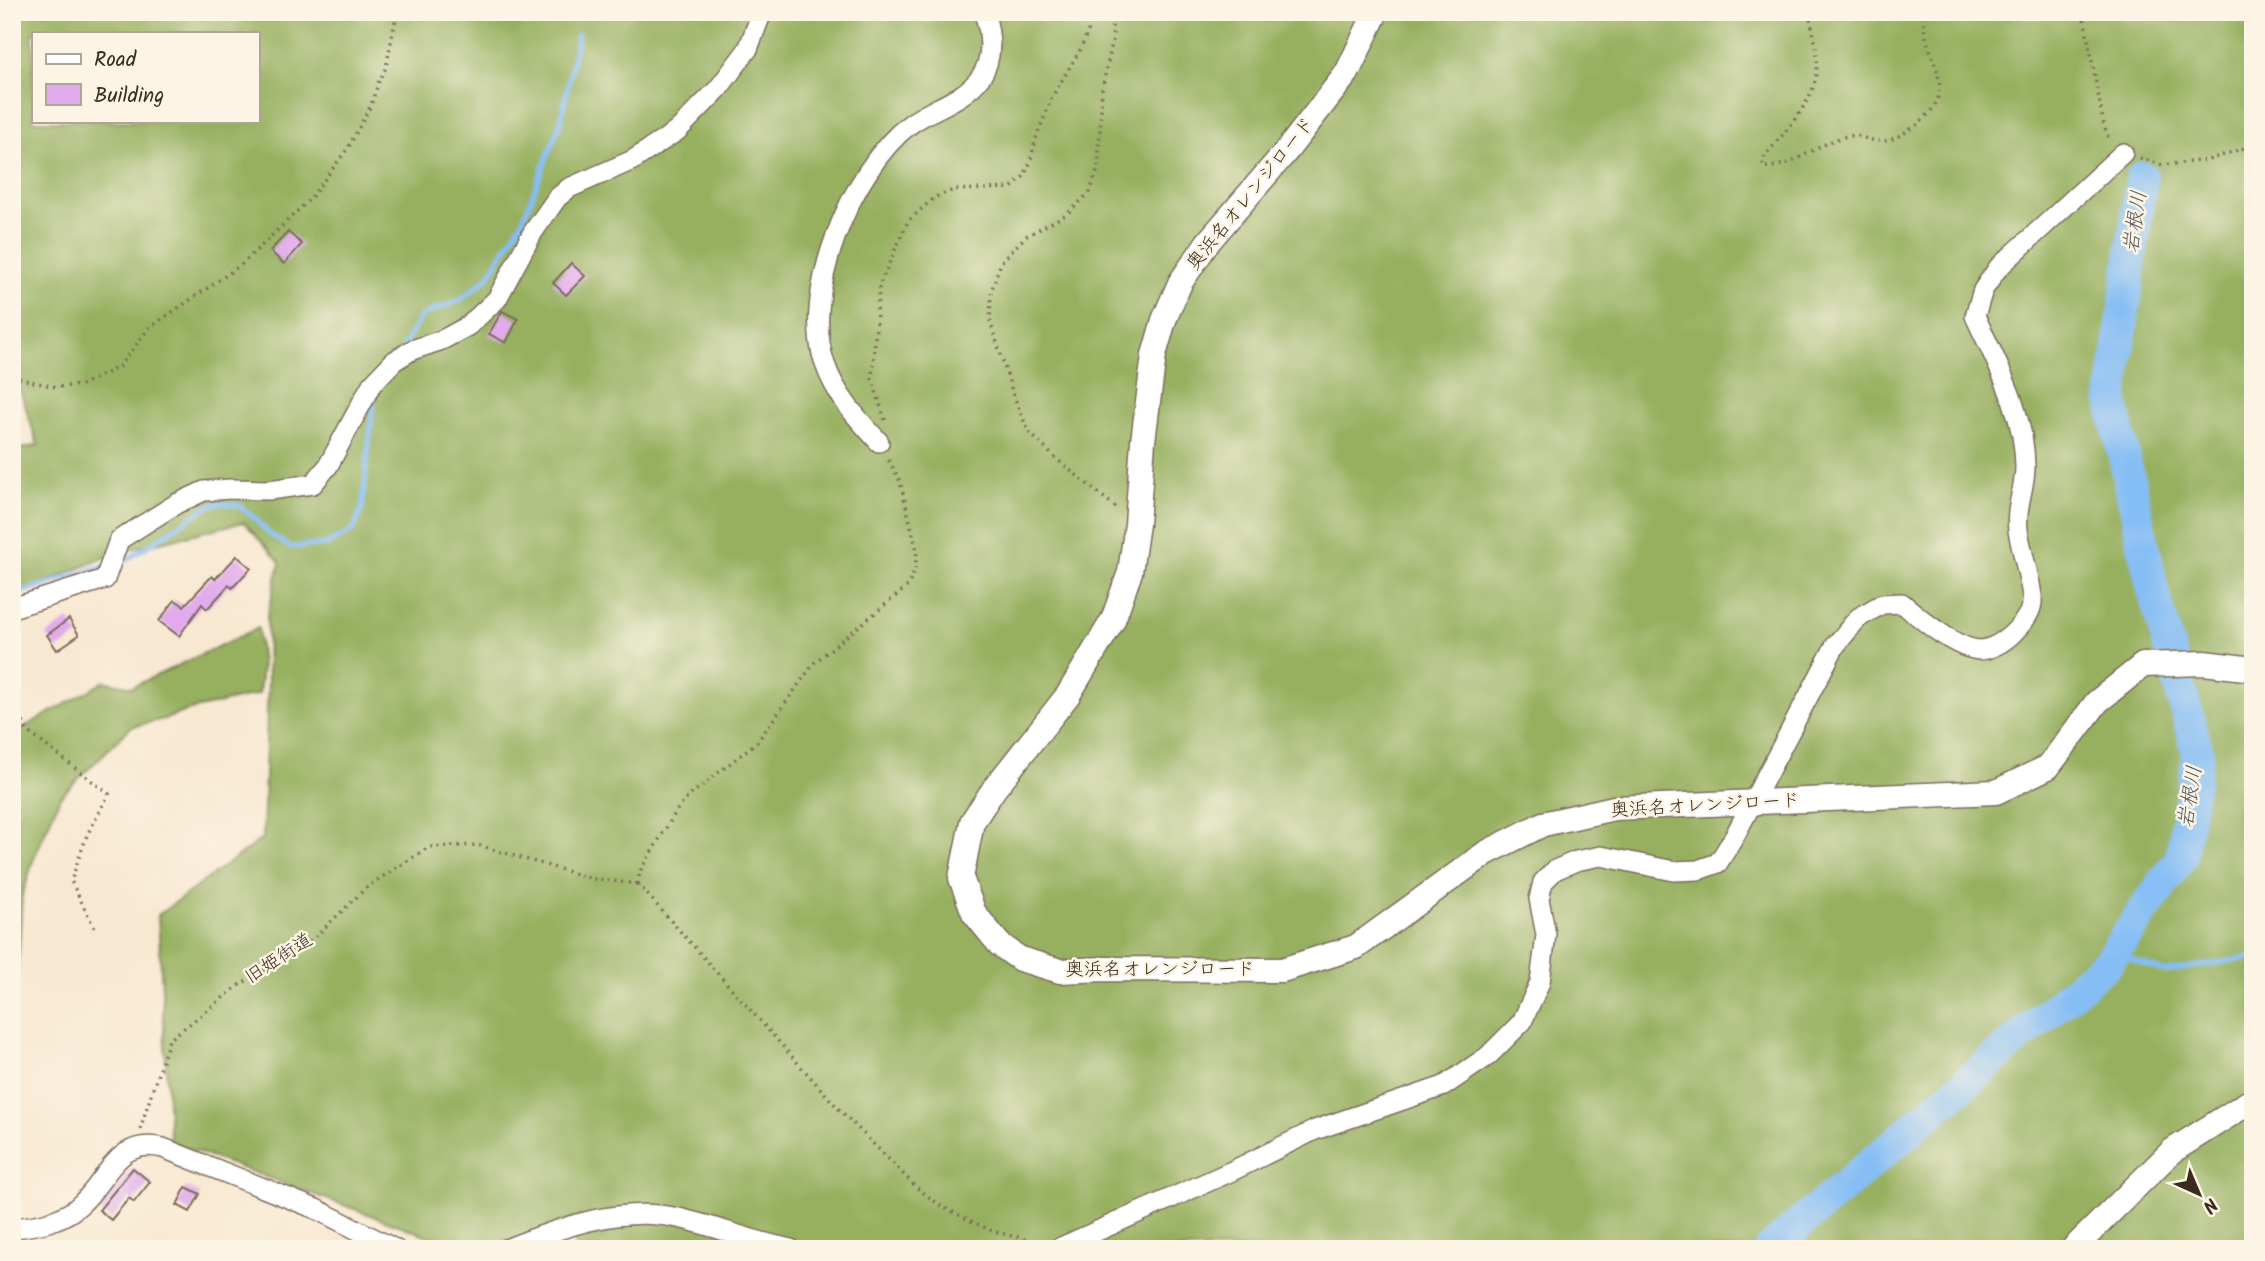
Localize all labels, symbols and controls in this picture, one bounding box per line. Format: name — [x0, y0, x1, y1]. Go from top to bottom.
legend — [32, 32, 259, 122]
text: Road — [94, 44, 137, 77]
text: Building — [94, 80, 164, 113]
street label: 奥浜名オレンジロード — [1180, 111, 1322, 277]
water label: 岩根川 — [2115, 189, 2157, 255]
water label: 岩根川 — [2170, 763, 2212, 831]
street label: 奥浜名オレンジロード — [1609, 786, 1801, 826]
street label: 旧姫街道 — [239, 926, 319, 992]
street label: 奥浜名オレンジロード — [1065, 955, 1255, 985]
north arrow — [2164, 1160, 2234, 1230]
text: N — [2195, 1190, 2224, 1220]

